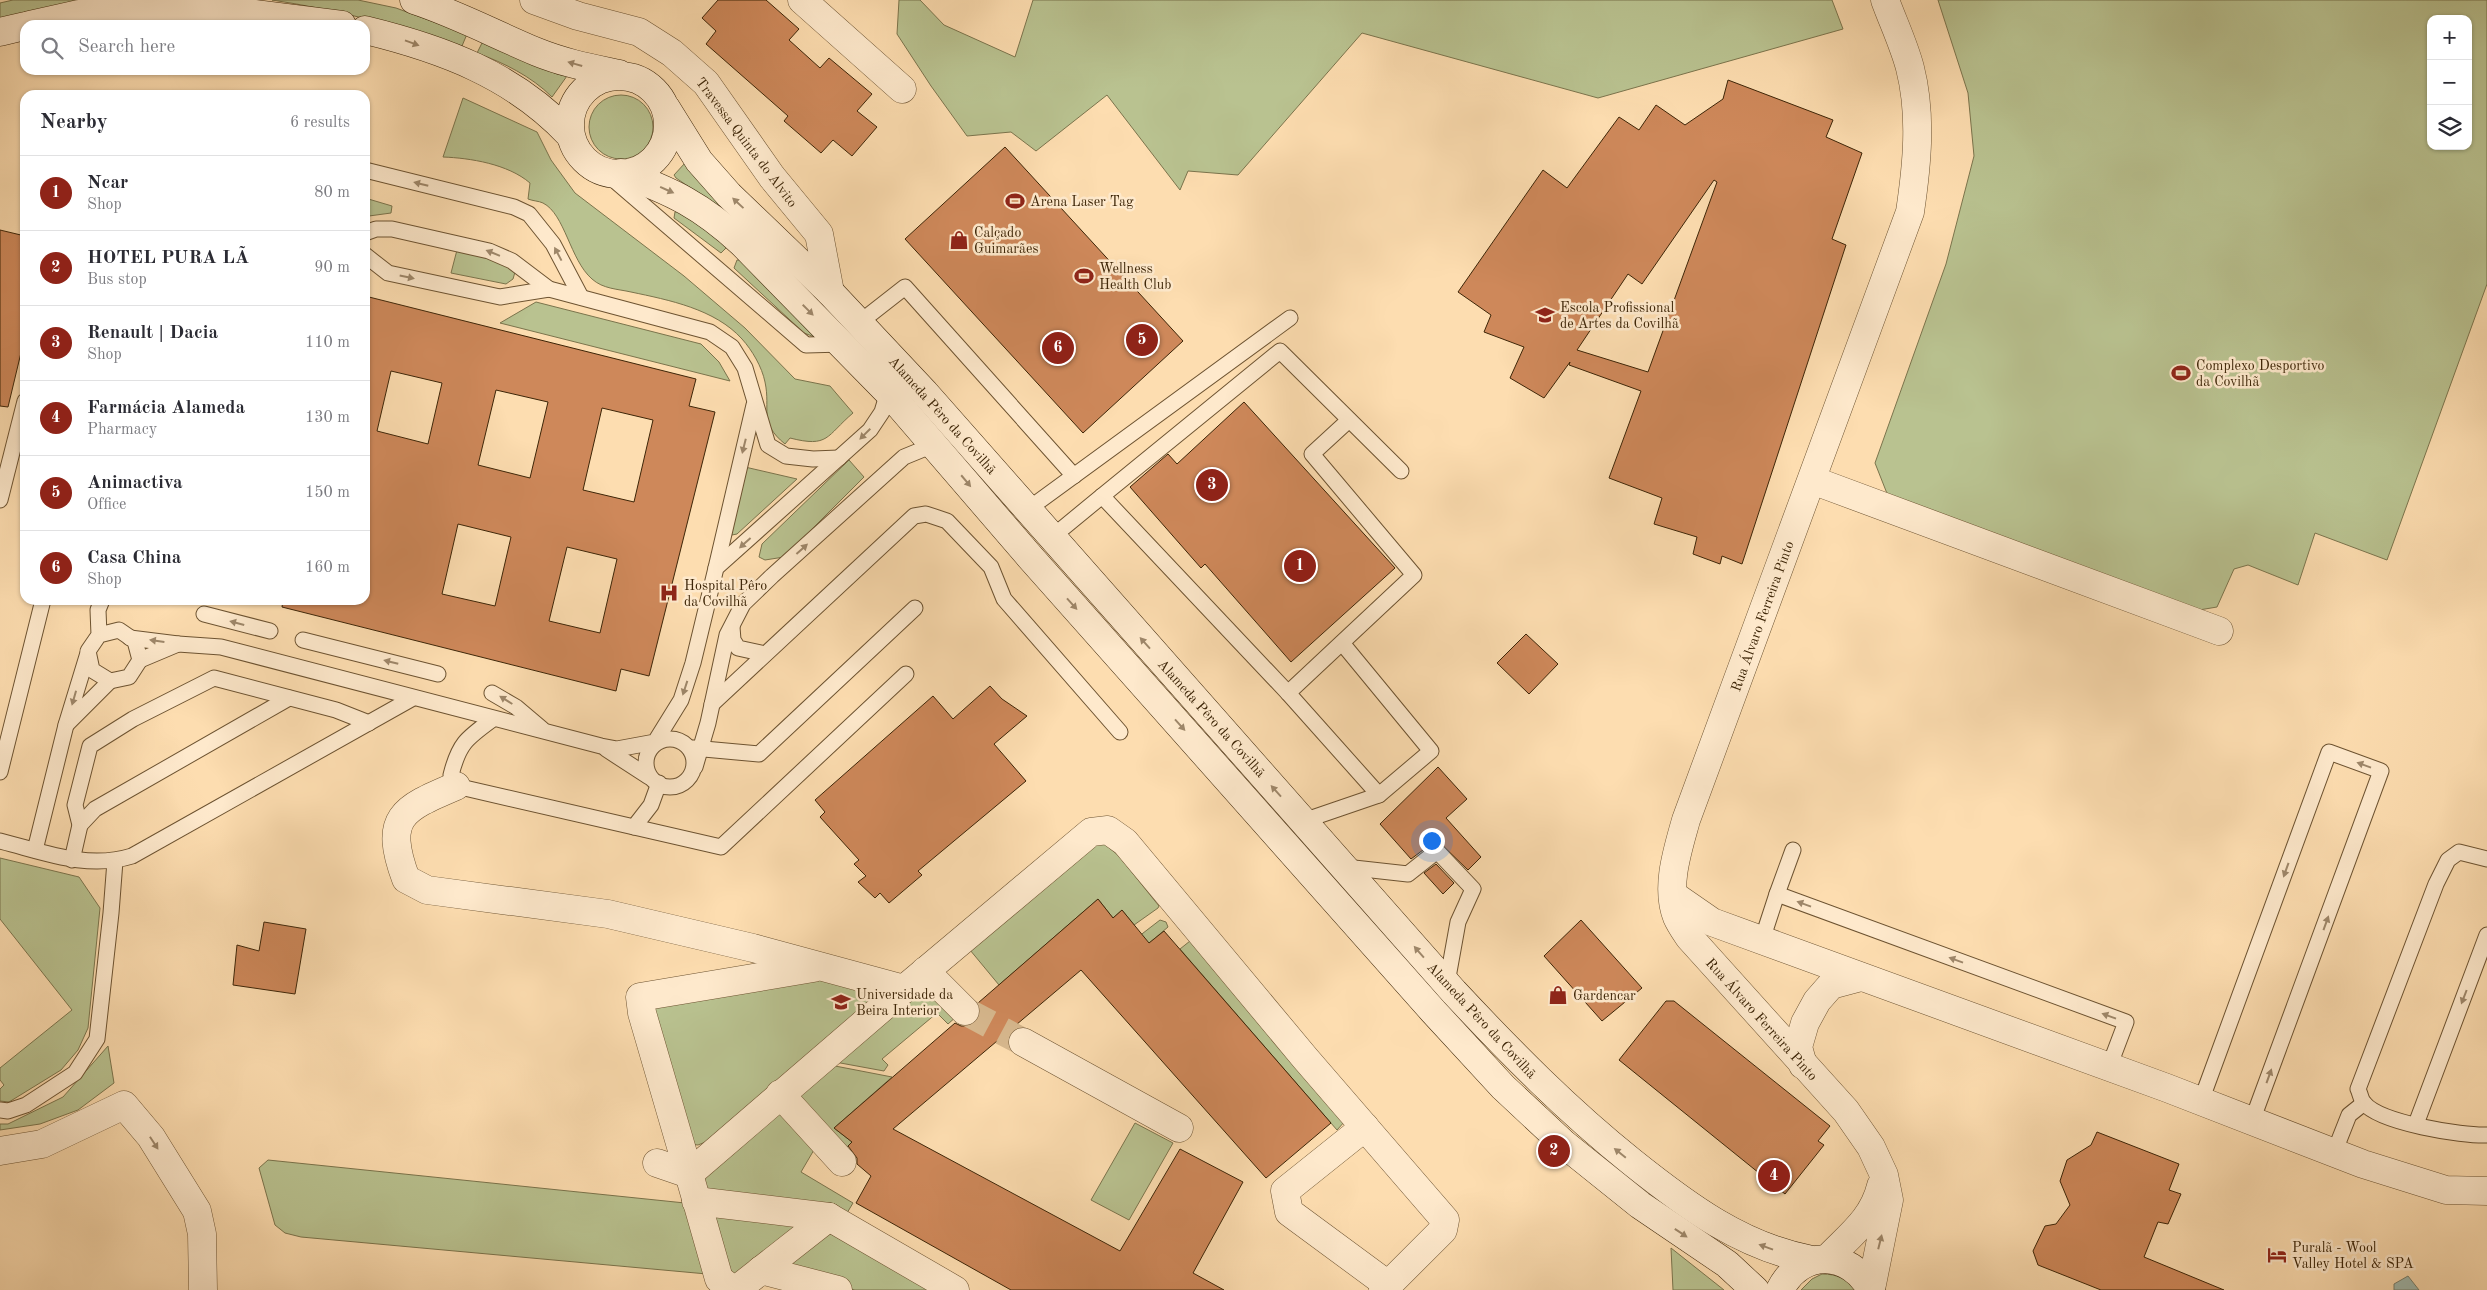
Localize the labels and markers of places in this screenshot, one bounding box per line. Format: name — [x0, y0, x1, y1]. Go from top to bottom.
sports icon: Arena Laser Tag — [1004, 190, 1026, 212]
place label: Arena Laser Tag — [1030, 195, 1134, 209]
place label: Calçado Guimarães — [974, 226, 1039, 256]
shop icon: Calçado Guimarães — [948, 229, 970, 251]
place label: Wellness Health Club — [1099, 262, 1171, 292]
sports icon: Wellness Health Club — [1073, 265, 1095, 287]
place label: Escola Profissional de Artes da Covilhã — [1560, 301, 1679, 331]
school or university icon: Escola Profissional de Artes da Covilhã — [1534, 304, 1556, 326]
pin: 5 — [1126, 321, 1158, 359]
pin: 6 — [1042, 329, 1074, 367]
place label: Complexo Desportivo da Covilhã — [2196, 359, 2325, 389]
sports icon: Complexo Desportivo da Covilhã — [2170, 362, 2192, 384]
pin: 3 — [1196, 466, 1228, 504]
pin: 1 — [1284, 547, 1316, 585]
place label: Hospital Pêro da Covilhã — [684, 579, 767, 609]
hospital icon: Hospital Pêro da Covilhã — [658, 582, 680, 604]
shop icon: Gardencar — [1547, 984, 1569, 1006]
place label: Universidade da Beira Interior — [856, 988, 953, 1018]
place label: Gardencar — [1573, 989, 1636, 1003]
school or university icon: Universidade da Beira Interior — [830, 991, 852, 1013]
pin: 2 — [1538, 1132, 1570, 1170]
pin: 4 — [1758, 1157, 1790, 1195]
place label: Puralã - Wool Valley Hotel & SPA — [2292, 1241, 2414, 1271]
hotel icon: Puralã - Wool Valley Hotel & SPA — [2266, 1244, 2288, 1266]

